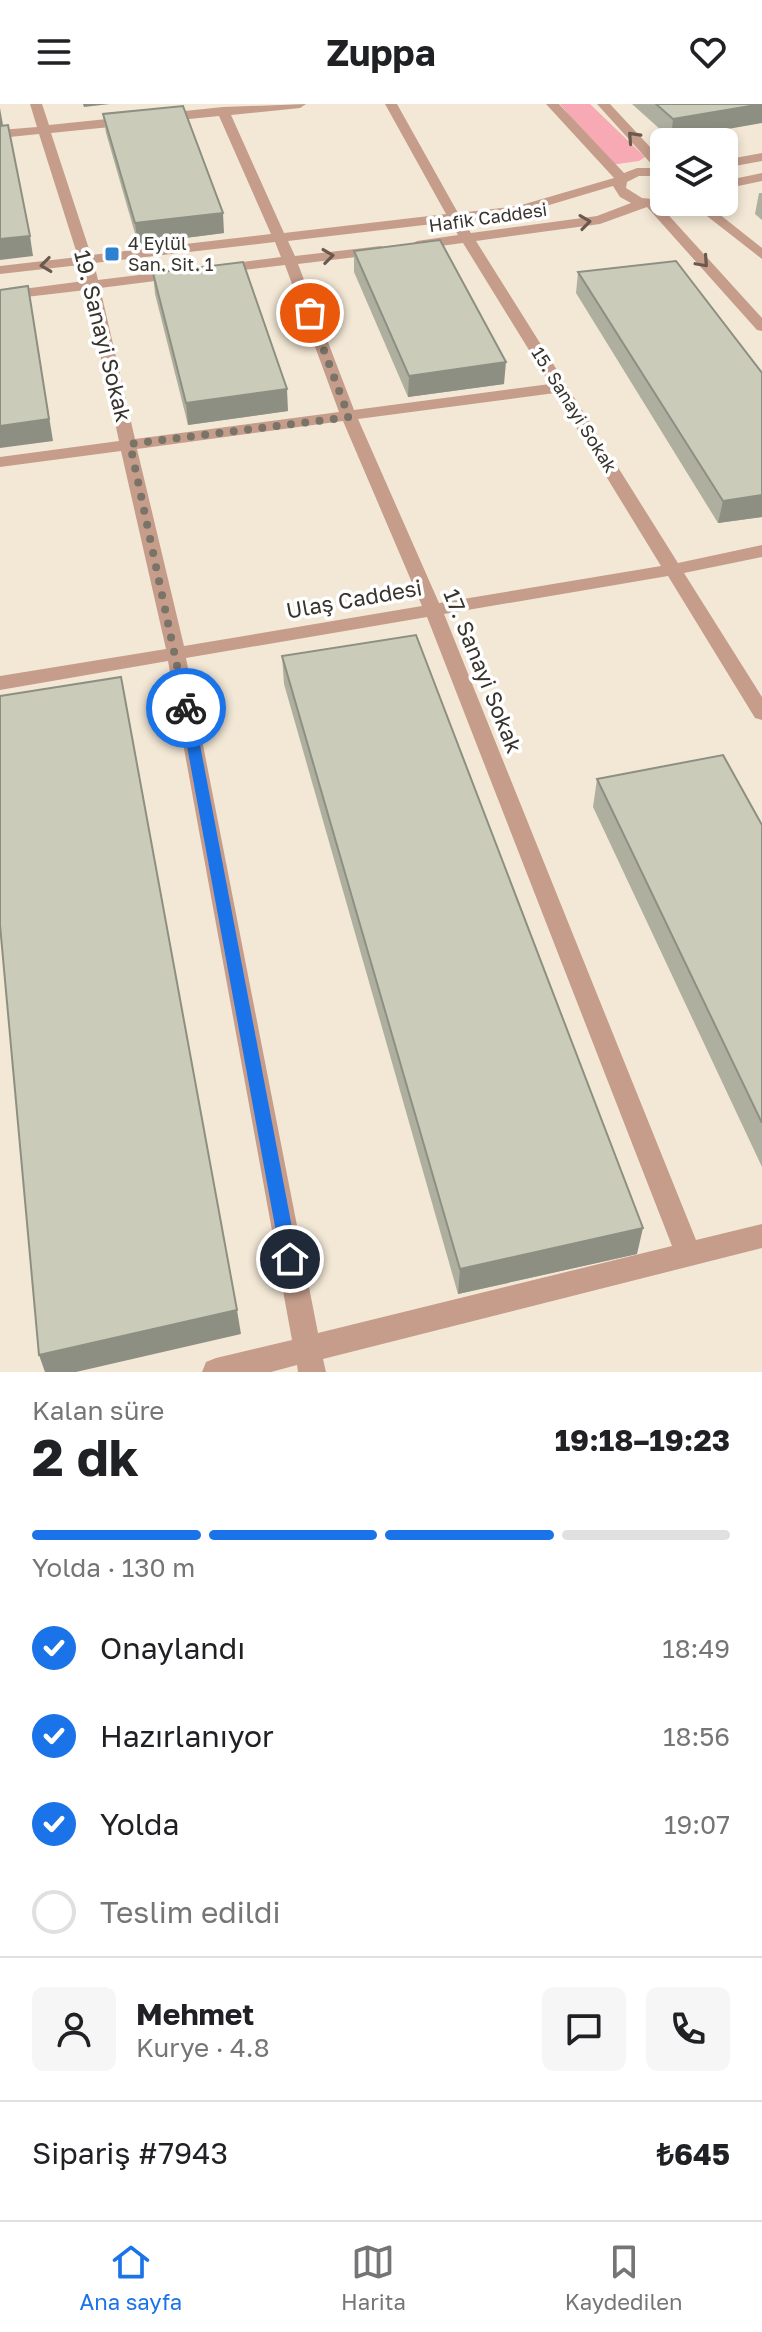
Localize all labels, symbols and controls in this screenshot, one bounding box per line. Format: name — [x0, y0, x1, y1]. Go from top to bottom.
icon: menu — [32, 30, 76, 74]
icon: heart — [686, 30, 730, 74]
text: Zuppa — [326, 31, 436, 74]
map controls — [650, 128, 738, 216]
button: layers — [650, 128, 738, 216]
one-way arrow — [628, 132, 643, 146]
street label: Hafik Caddesi — [427, 198, 548, 236]
one-way arrow — [579, 214, 592, 231]
place label: 4 Eylül San. Sit. 1 — [128, 232, 214, 275]
marker: 4 Eylül San. Sit. 1 — [103, 245, 121, 263]
street label: 19. Sanayi Sokak — [69, 247, 138, 425]
one-way arrow — [322, 248, 335, 265]
one-way arrow — [693, 252, 708, 267]
one-way arrow — [40, 256, 53, 273]
pin — [276, 279, 344, 347]
icon: bag — [288, 291, 332, 335]
street label: 15. Sanayi Sokak — [527, 343, 622, 476]
street label: Ulaş Caddesi — [284, 573, 424, 624]
street label: 17. Sanayi Sokak — [438, 585, 529, 757]
courier — [146, 668, 226, 748]
icon: bike — [164, 686, 208, 730]
pin — [256, 1225, 324, 1293]
icon: home — [268, 1237, 312, 1281]
text: Kalan süre — [32, 1395, 164, 1426]
text: 19:18–19:23 — [555, 1422, 730, 1458]
text: 2 dk — [32, 1425, 139, 1487]
text: Yolda · 130 m — [32, 1552, 195, 1583]
icon: check — [32, 1626, 76, 1670]
text: Onaylandı — [100, 1630, 245, 1666]
text: 18:49 — [662, 1633, 730, 1664]
icon: check — [32, 1714, 76, 1758]
text: Hazırlanıyor — [100, 1718, 274, 1754]
text: 18:56 — [663, 1721, 730, 1752]
icon: check — [32, 1802, 76, 1846]
text: Yolda — [100, 1806, 180, 1842]
text: 19:07 — [664, 1809, 730, 1840]
text: Teslim edildi — [100, 1894, 281, 1930]
button: person — [32, 1987, 116, 2071]
button: chat — [542, 1987, 626, 2071]
button: phone — [646, 1987, 730, 2071]
text: Mehmet — [136, 1996, 254, 2032]
text: Kurye · 4.8 — [136, 2032, 270, 2063]
text: Sipariş #7943 — [32, 2135, 228, 2171]
text: ₺645 — [657, 2136, 730, 2172]
tab: Ana sayfa — [79, 2240, 182, 2315]
tab: Harita — [341, 2240, 406, 2315]
tab: Kaydedilen — [565, 2240, 683, 2315]

